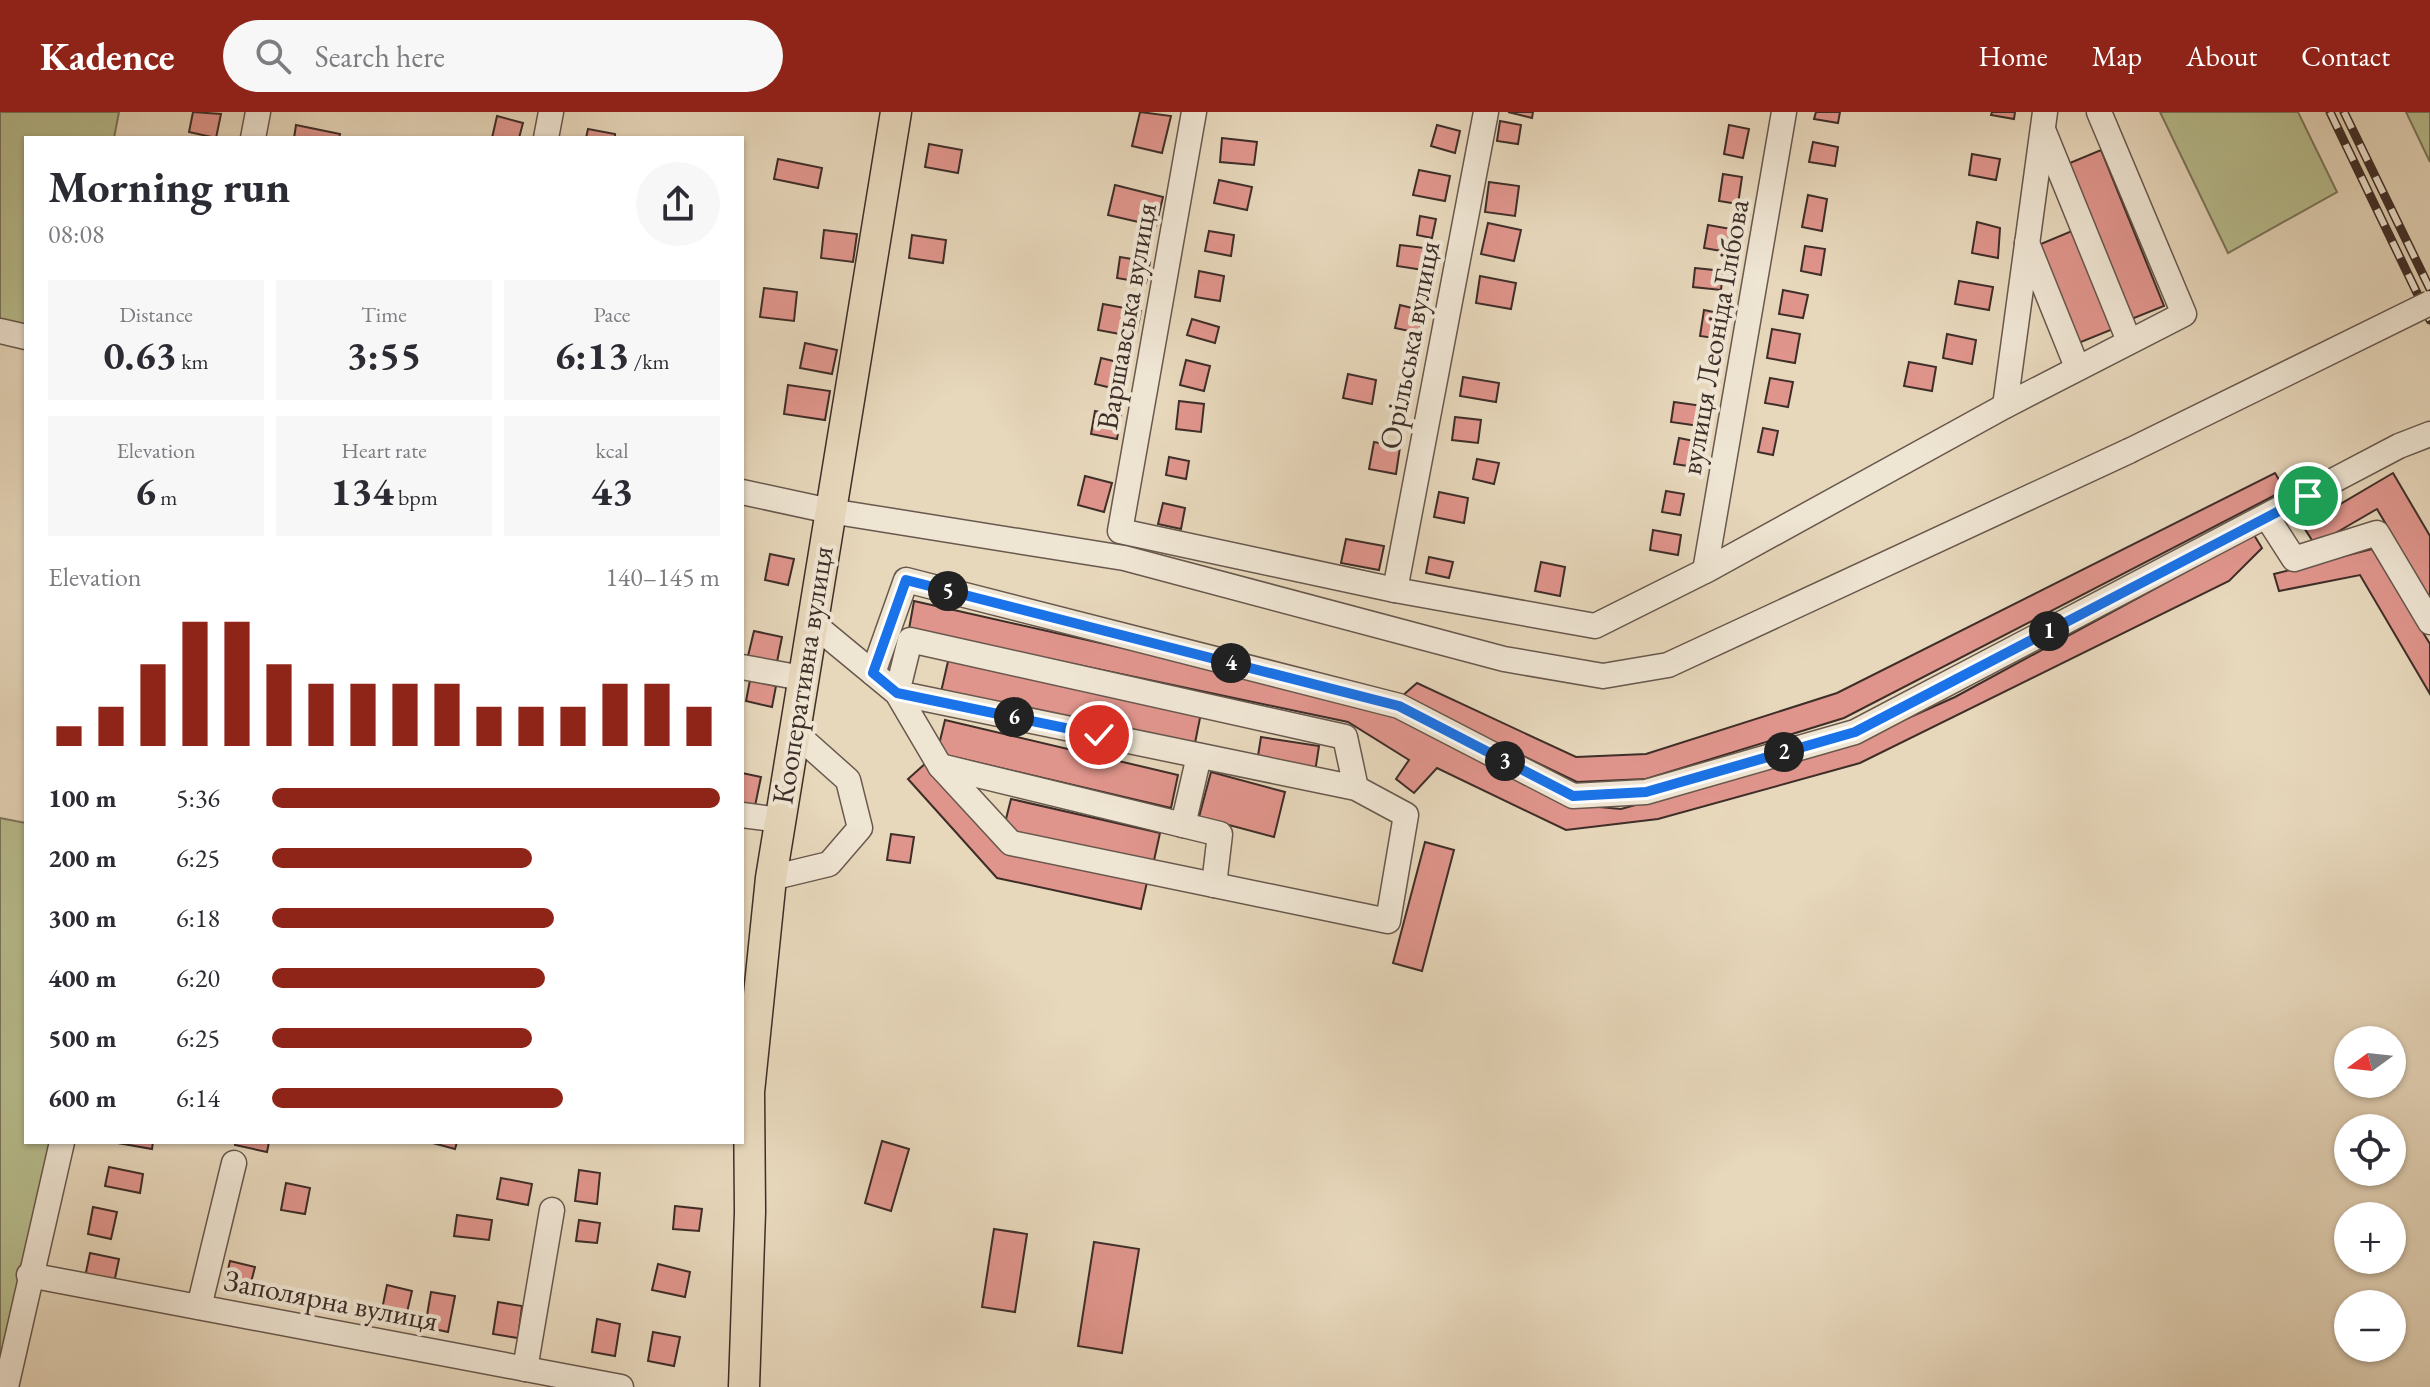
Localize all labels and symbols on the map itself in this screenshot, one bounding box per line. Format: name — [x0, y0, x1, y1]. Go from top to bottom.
street label: вулиця Леоніда Глібова — [1671, 196, 1757, 478]
street label: Варшавська вулиця — [1087, 200, 1165, 432]
street label: Орільська вулиця — [1370, 238, 1448, 452]
pin — [2274, 462, 2342, 530]
street label: Кооперативна вулиця — [762, 543, 842, 807]
pin: 5 — [928, 571, 968, 611]
pin: 1 — [2029, 611, 2069, 651]
pin: 4 — [1211, 643, 1251, 683]
pin: 6 — [994, 697, 1034, 737]
pin — [1065, 701, 1133, 769]
pin: 2 — [1764, 732, 1804, 772]
pin: 3 — [1485, 741, 1525, 781]
north arrow — [2334, 1026, 2406, 1098]
street label: Заполярна вулиця — [221, 1260, 441, 1340]

